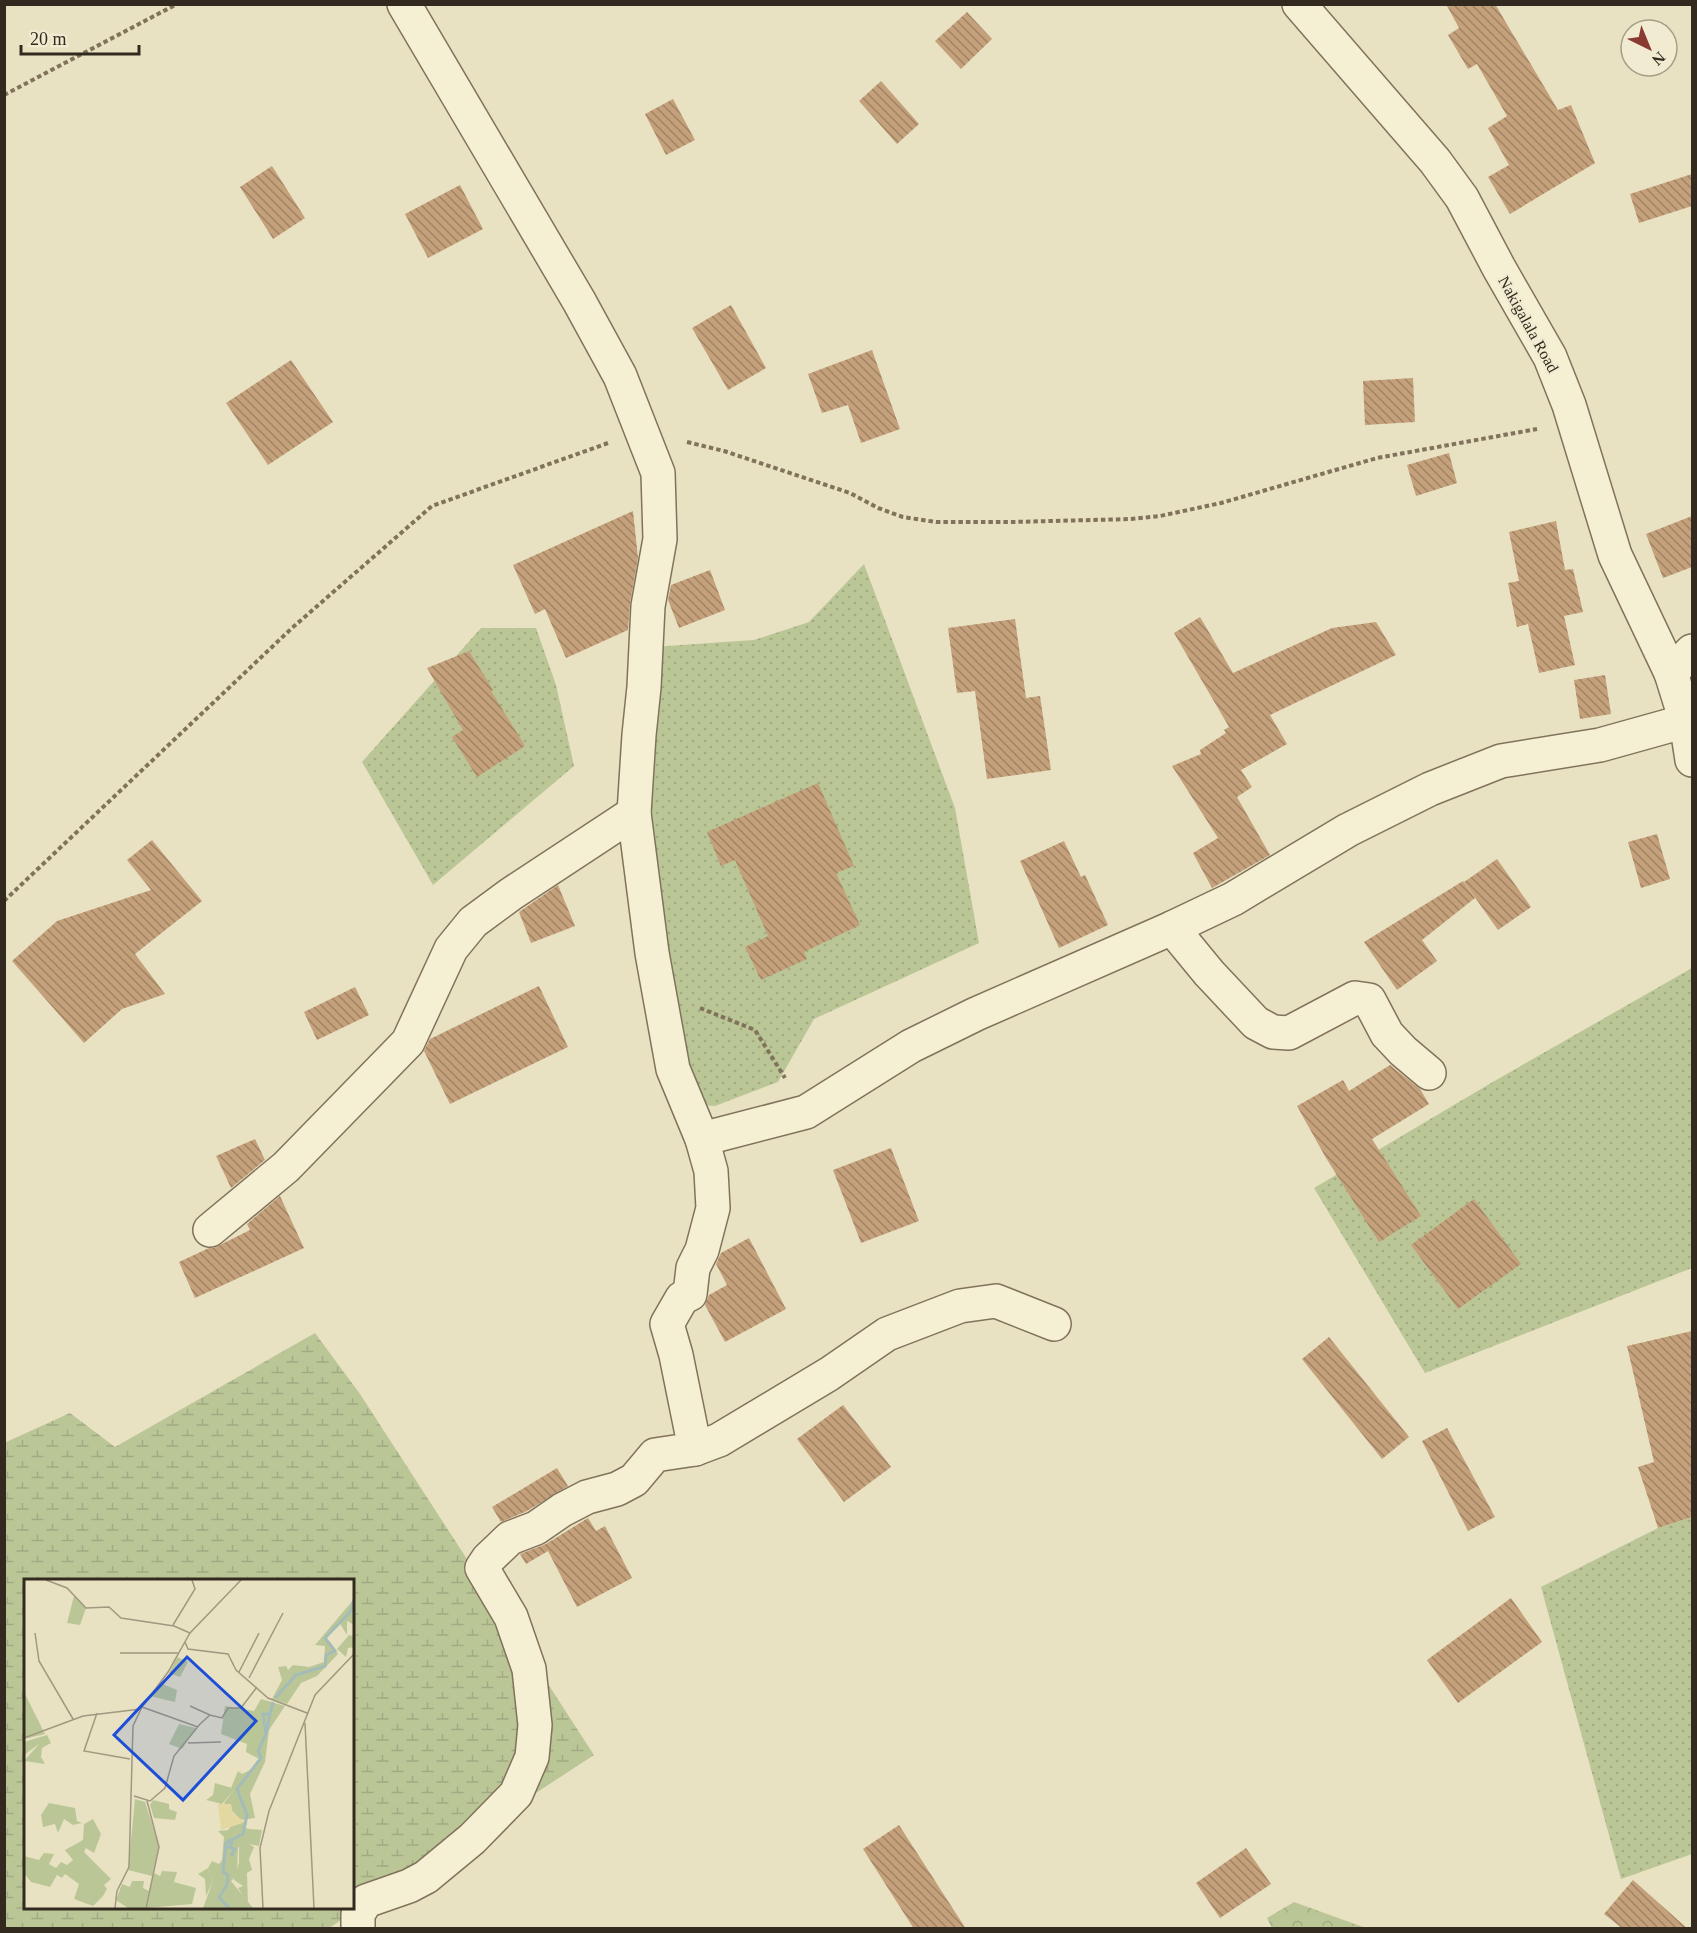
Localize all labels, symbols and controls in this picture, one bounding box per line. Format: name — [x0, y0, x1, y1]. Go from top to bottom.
scale bar — [21, 18, 140, 56]
north arrow — [1619, 18, 1679, 78]
text: 20 m — [30, 29, 67, 49]
text: N — [1649, 48, 1669, 69]
street label: Nakigalala Road — [1494, 273, 1562, 376]
inset map — [24, 1579, 354, 1909]

